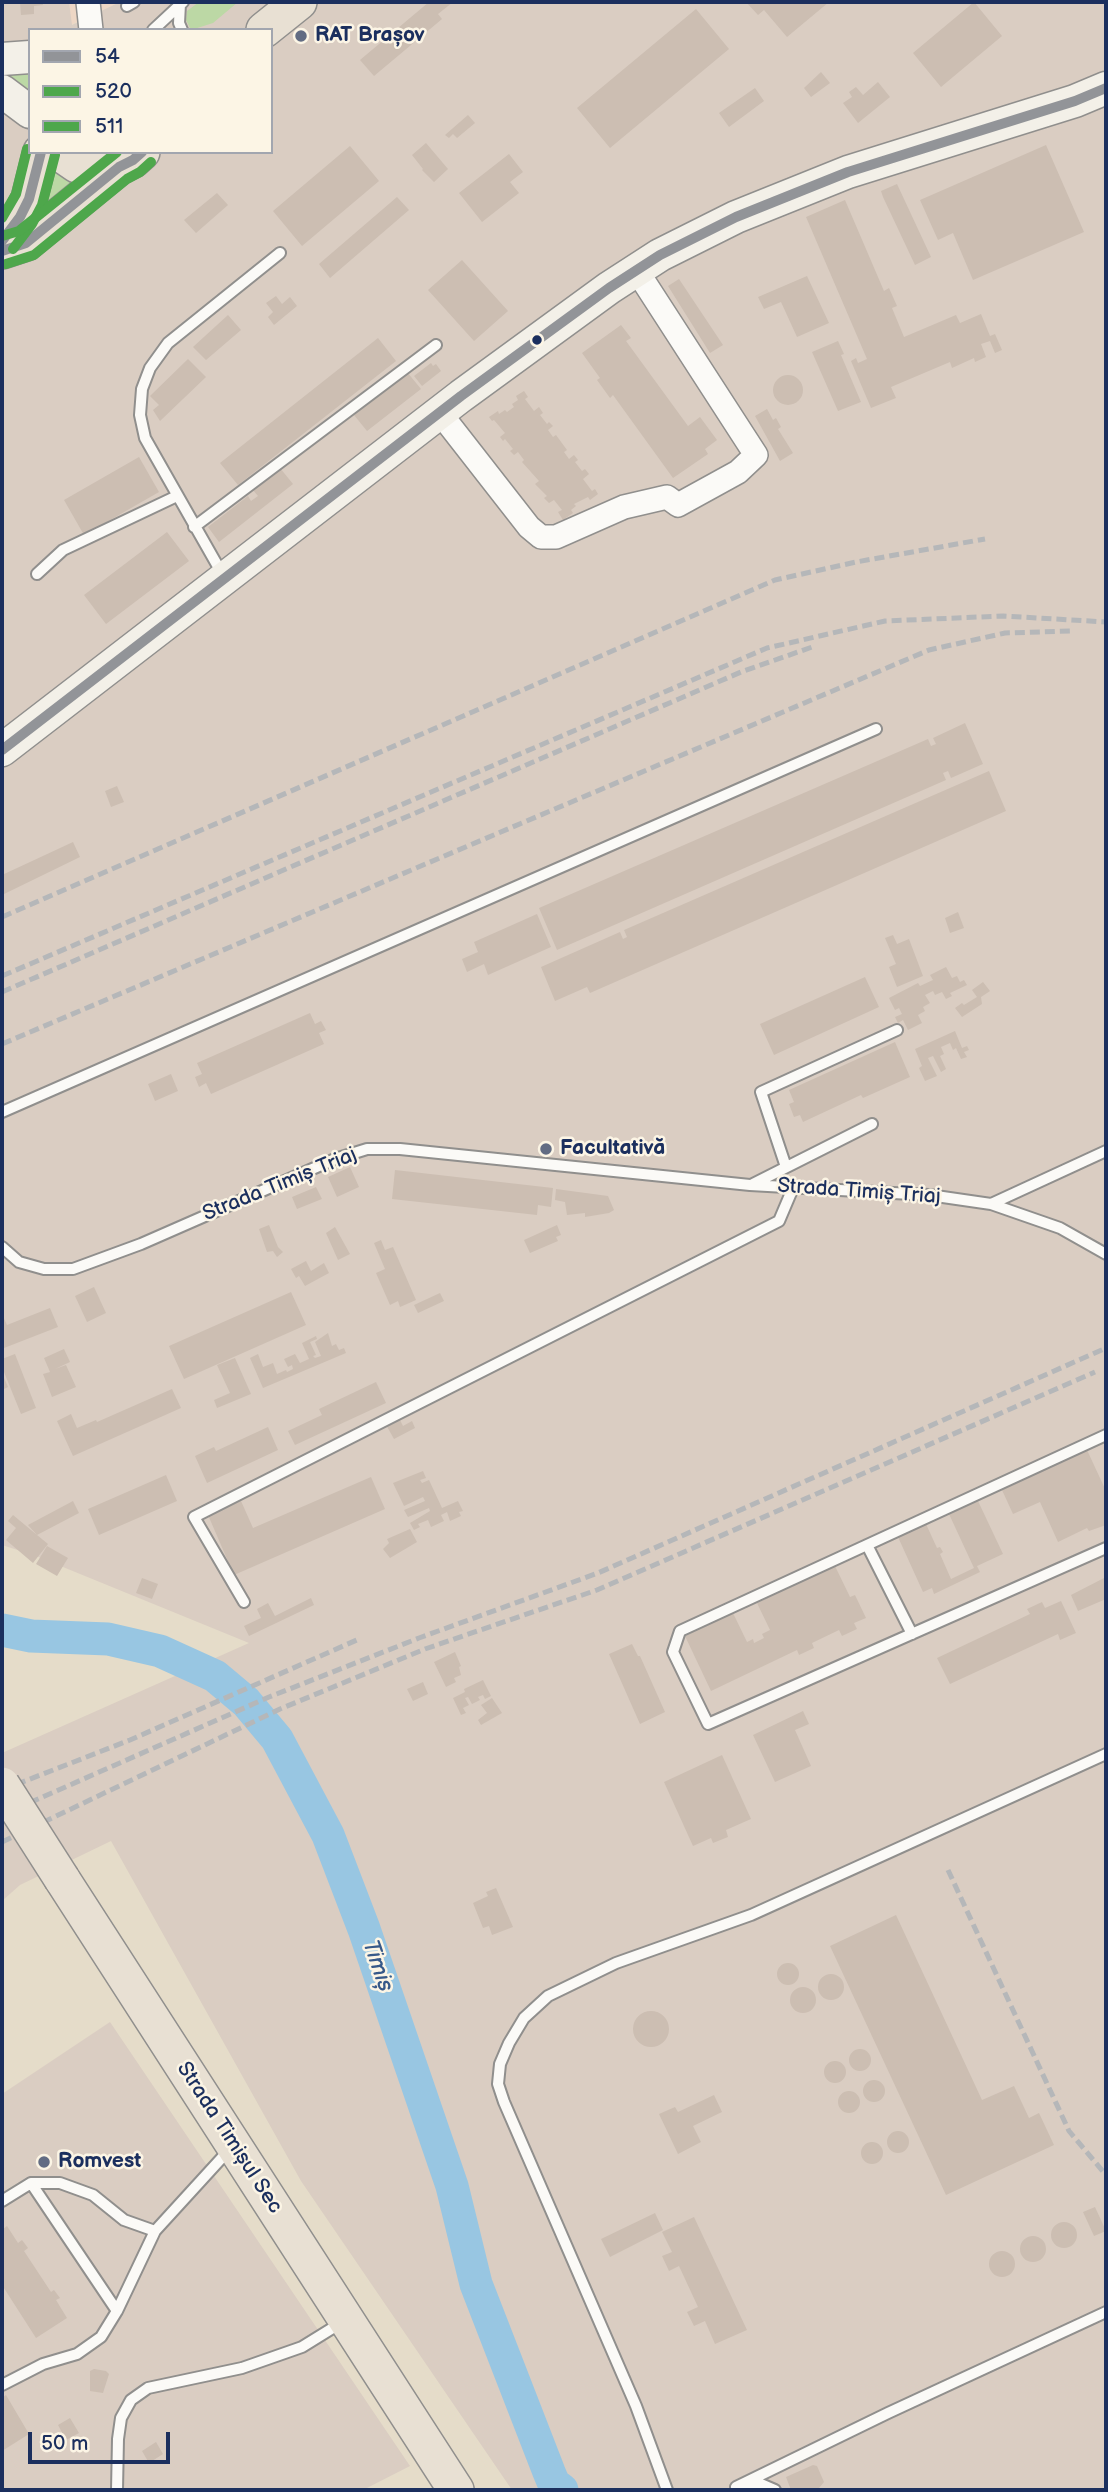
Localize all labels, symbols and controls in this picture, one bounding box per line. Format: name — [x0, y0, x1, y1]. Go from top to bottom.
place label: RAT Brașov — [315, 23, 425, 49]
legend — [28, 28, 273, 154]
marker: RAT Brașov — [293, 28, 309, 44]
text: 54 — [95, 44, 120, 69]
text: 520 — [95, 79, 132, 104]
text: 511 — [95, 114, 123, 139]
unlabelled marker — [530, 333, 544, 347]
place label: Facultativă — [560, 1136, 665, 1162]
marker: Facultativă — [538, 1141, 554, 1157]
street label: Strada Timiș Triaj — [199, 1143, 361, 1227]
street label: Strada Timiș Triaj — [776, 1174, 942, 1210]
water label: Timiș — [355, 1937, 399, 1995]
street label: Strada Timișul Sec — [171, 2058, 287, 2218]
place label: Romvest — [58, 2149, 141, 2175]
marker: Romvest — [36, 2154, 52, 2170]
scale bar — [32, 2418, 173, 2462]
text: 50 m — [41, 2431, 88, 2456]

